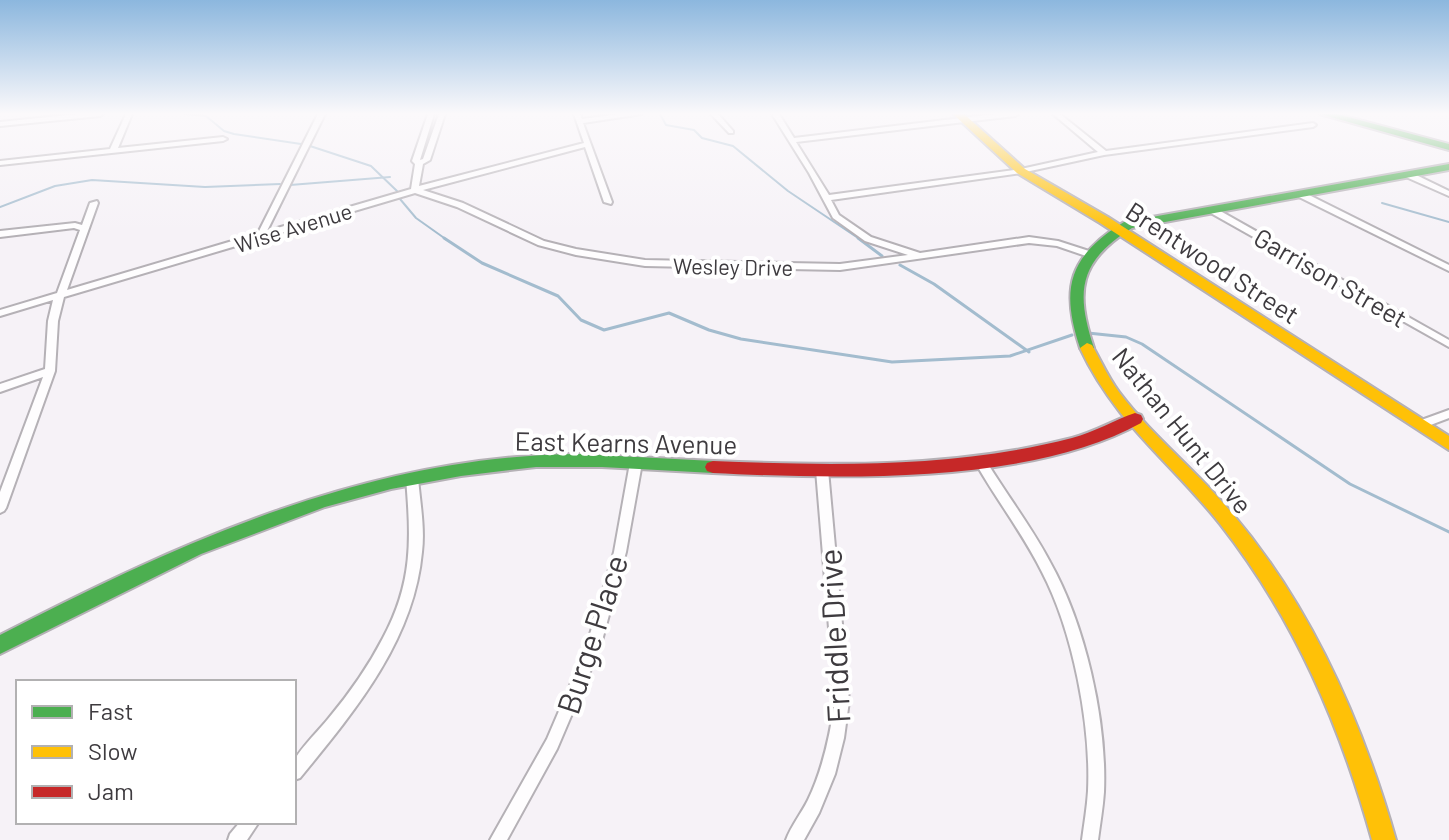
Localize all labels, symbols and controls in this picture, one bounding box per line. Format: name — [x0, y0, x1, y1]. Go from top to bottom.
street label: Brentwood Street — [1121, 195, 1305, 329]
street label: Wise Avenue — [231, 197, 355, 257]
street label: Garrison Street — [1249, 221, 1413, 333]
street label: Wesley Drive — [673, 252, 793, 280]
street label: Nathan Hunt Drive — [1107, 341, 1259, 519]
street label: East Kearns Avenue — [515, 425, 737, 459]
street label: Friddle Drive — [809, 548, 857, 724]
street label: Burge Place — [547, 550, 635, 718]
legend — [16, 680, 296, 824]
text: Fast — [88, 696, 133, 725]
text: Slow — [88, 736, 137, 765]
text: Jam — [88, 776, 134, 805]

